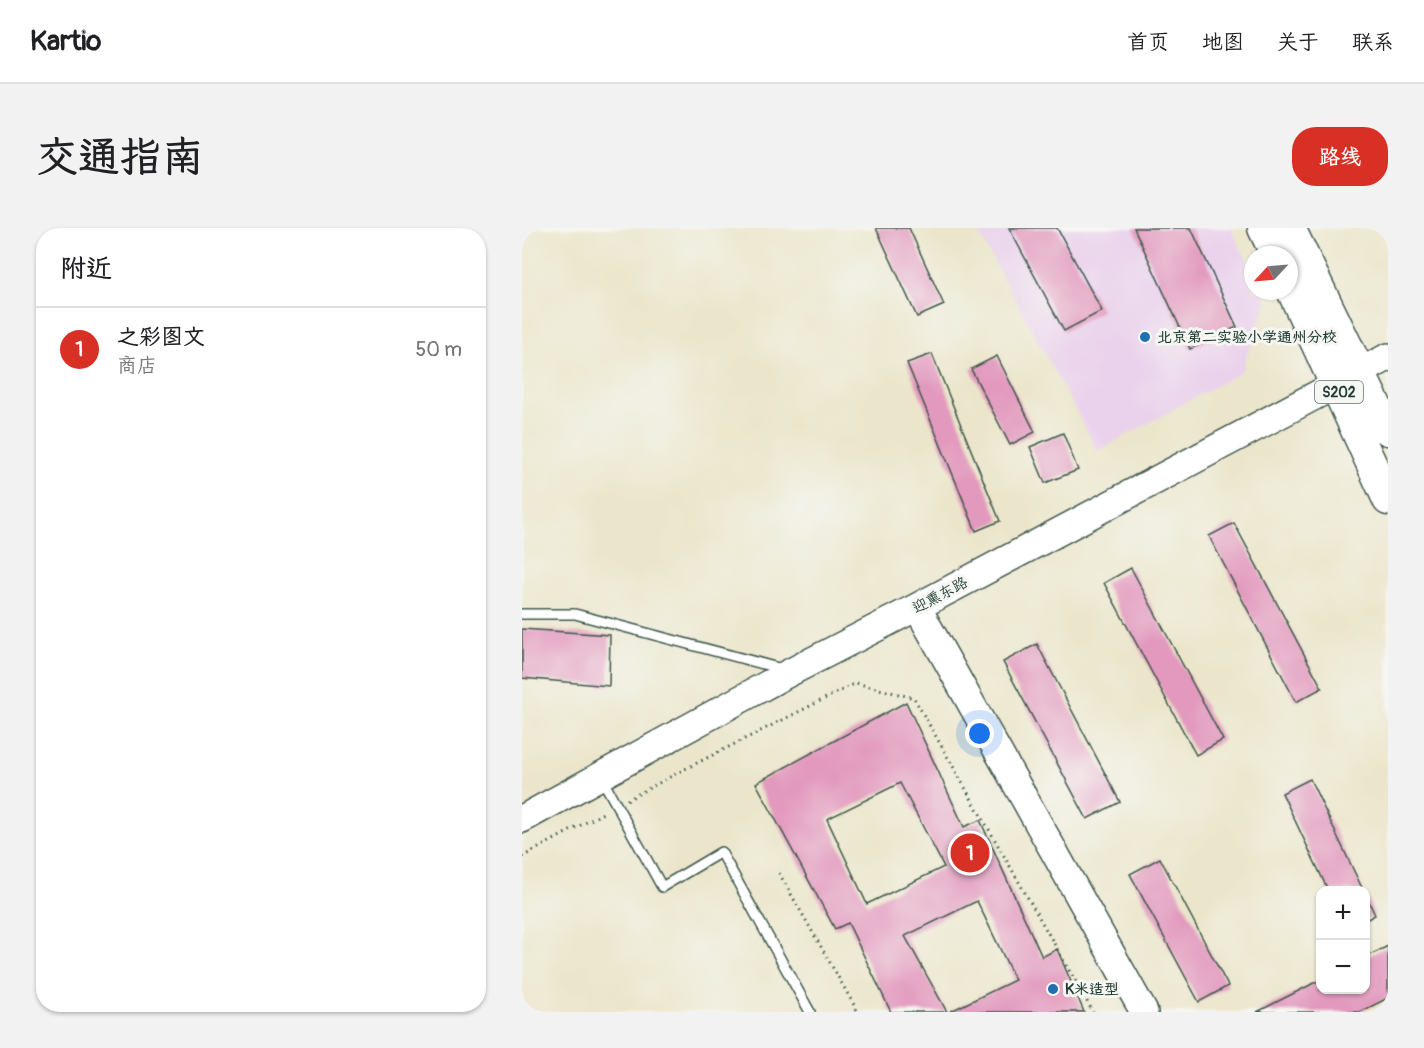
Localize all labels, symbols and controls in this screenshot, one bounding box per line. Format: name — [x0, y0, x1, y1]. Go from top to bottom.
text: Kartio — [30, 24, 101, 59]
text: 首页 — [1127, 29, 1169, 56]
text: 地图 — [1202, 29, 1244, 56]
text: 关于 — [1277, 29, 1319, 56]
text: 联系 — [1352, 29, 1394, 56]
button: 路线 — [1292, 127, 1388, 186]
text: 交通指南 — [36, 132, 204, 184]
north arrow — [1244, 246, 1298, 300]
text: 附近 — [60, 253, 112, 285]
text: 之彩图文 — [117, 323, 205, 351]
place label: 北京第二实验小学通州分校 — [1157, 328, 1337, 347]
marker: 北京第二实验小学通州分校 — [1138, 330, 1152, 344]
text: 1 — [76, 337, 83, 362]
text: 50 m — [415, 337, 462, 362]
text: 商店 — [117, 353, 157, 378]
road number: S202 — [1315, 381, 1363, 403]
street label: 迎熏东路 — [909, 573, 971, 618]
your location — [965, 719, 994, 748]
pin: 1 — [950, 830, 990, 876]
map controls — [1316, 886, 1370, 994]
button: + — [1316, 886, 1370, 940]
button: − — [1316, 940, 1370, 994]
place label: K米造型 — [1065, 980, 1119, 999]
marker: K米造型 — [1046, 982, 1060, 996]

